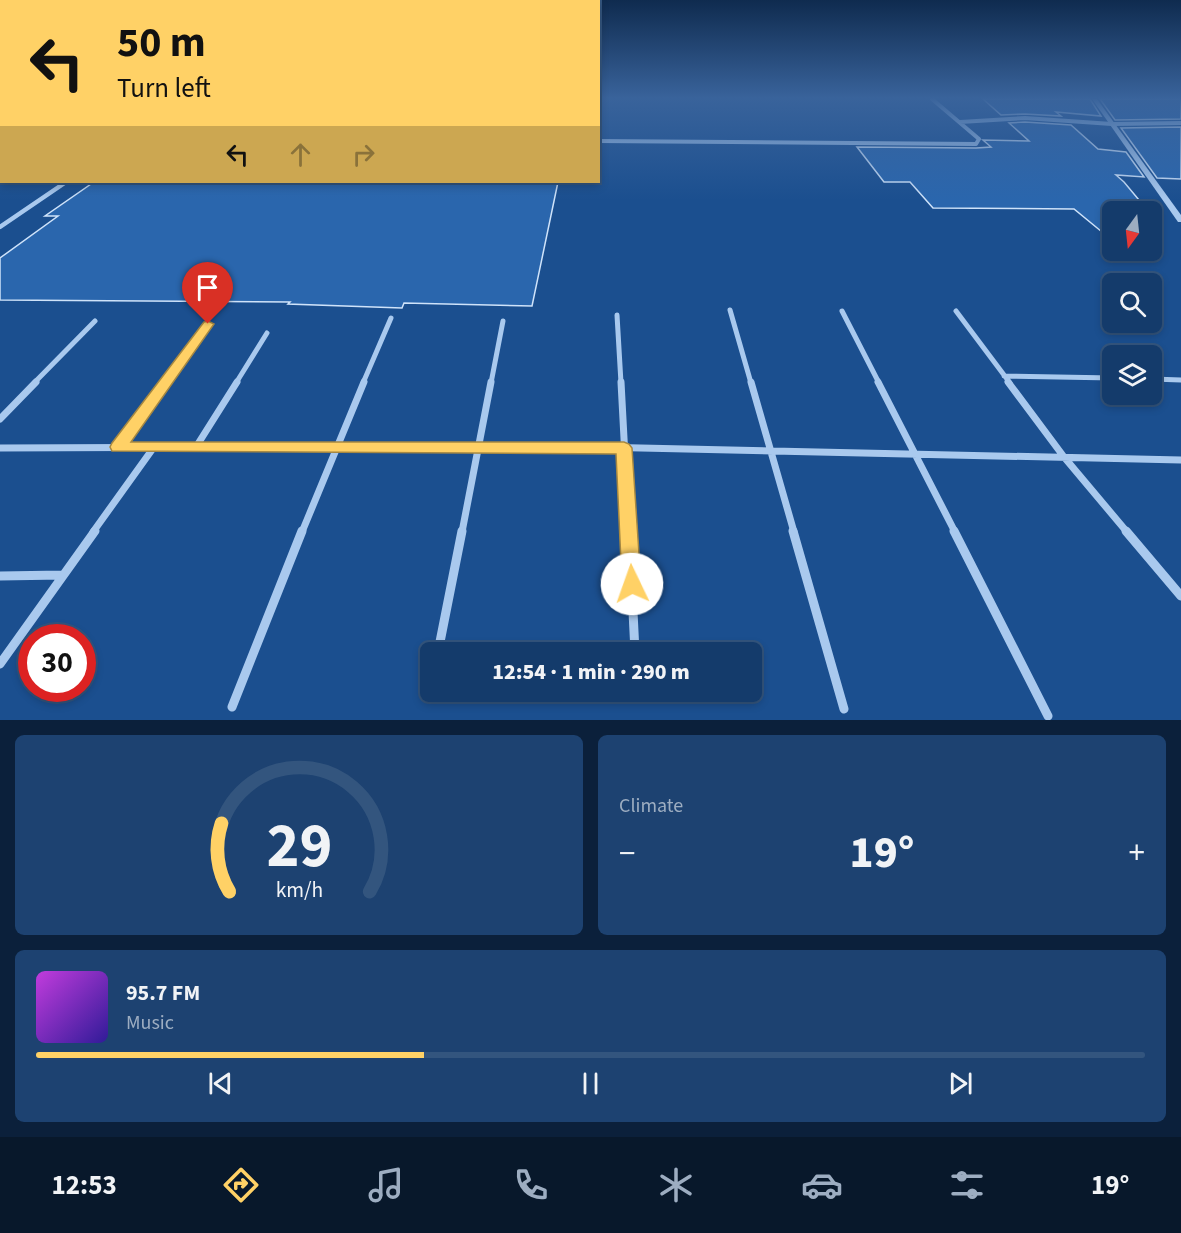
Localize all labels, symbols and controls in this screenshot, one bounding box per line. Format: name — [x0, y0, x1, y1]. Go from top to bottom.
text: 50 m — [117, 13, 206, 73]
icon: left — [18, 24, 96, 102]
text: Turn left — [117, 69, 211, 108]
icon: left — [221, 138, 254, 171]
icon: ahead — [284, 138, 317, 171]
icon: right — [347, 138, 380, 171]
north arrow — [1102, 201, 1162, 261]
map controls — [1102, 201, 1162, 405]
pin — [182, 262, 233, 324]
icon: arrive — [191, 271, 224, 304]
button: search — [1102, 273, 1162, 333]
button: layers — [1102, 345, 1162, 405]
position arrow — [600, 552, 664, 616]
speed limit sign: 30 — [18, 624, 96, 702]
text: 12:54 · 1 min · 290 m — [492, 656, 690, 688]
text: Climate — [619, 792, 683, 820]
text: 29 — [266, 802, 332, 891]
text: 19° — [850, 821, 914, 885]
text: − — [619, 830, 635, 877]
text: + — [1129, 830, 1145, 877]
text: km/h — [275, 875, 323, 906]
text: 95.7 FM — [126, 977, 200, 1009]
text: Music — [126, 1009, 174, 1037]
icon: previous — [204, 1067, 237, 1100]
icon: pause — [574, 1067, 607, 1100]
icon: next — [944, 1067, 977, 1100]
icon: directions — [220, 1164, 262, 1206]
icon: music — [365, 1164, 407, 1206]
icon: phone — [510, 1164, 552, 1206]
icon: climate — [655, 1164, 697, 1206]
icon: car — [801, 1164, 843, 1206]
icon: filters — [946, 1164, 988, 1206]
text: 12:53 — [52, 1166, 117, 1205]
text: 19° — [1091, 1166, 1129, 1205]

